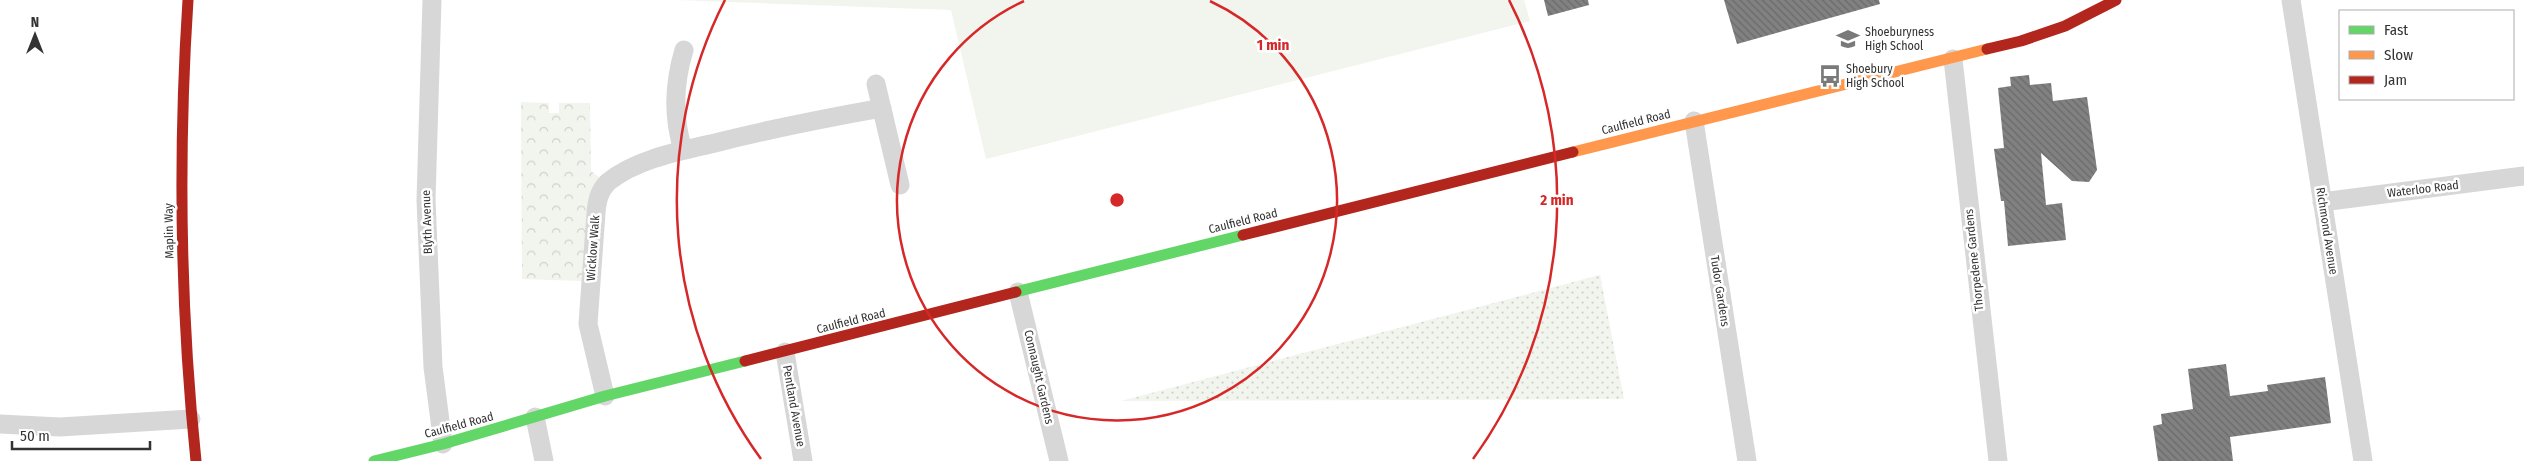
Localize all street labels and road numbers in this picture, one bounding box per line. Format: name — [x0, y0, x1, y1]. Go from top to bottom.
street label: Caulfield Road — [1600, 107, 1672, 137]
street label: Waterloo Road — [2387, 178, 2459, 200]
street label: Richmond Avenue — [2313, 186, 2341, 276]
street label: Blyth Avenue — [419, 190, 435, 254]
street label: Maplin Way — [162, 202, 176, 259]
street label: Caulfield Road — [1207, 206, 1279, 236]
street label: Thorpedene Gardens — [1962, 208, 1986, 312]
street label: Wicklow Walk — [584, 214, 602, 281]
street label: Tudor Gardens — [1707, 255, 1733, 327]
street label: Caulfield Road — [815, 306, 887, 336]
street label: Connaught Gardens — [1021, 329, 1057, 425]
street label: Pentland Avenue — [780, 364, 808, 448]
street label: Caulfield Road — [423, 409, 495, 441]

